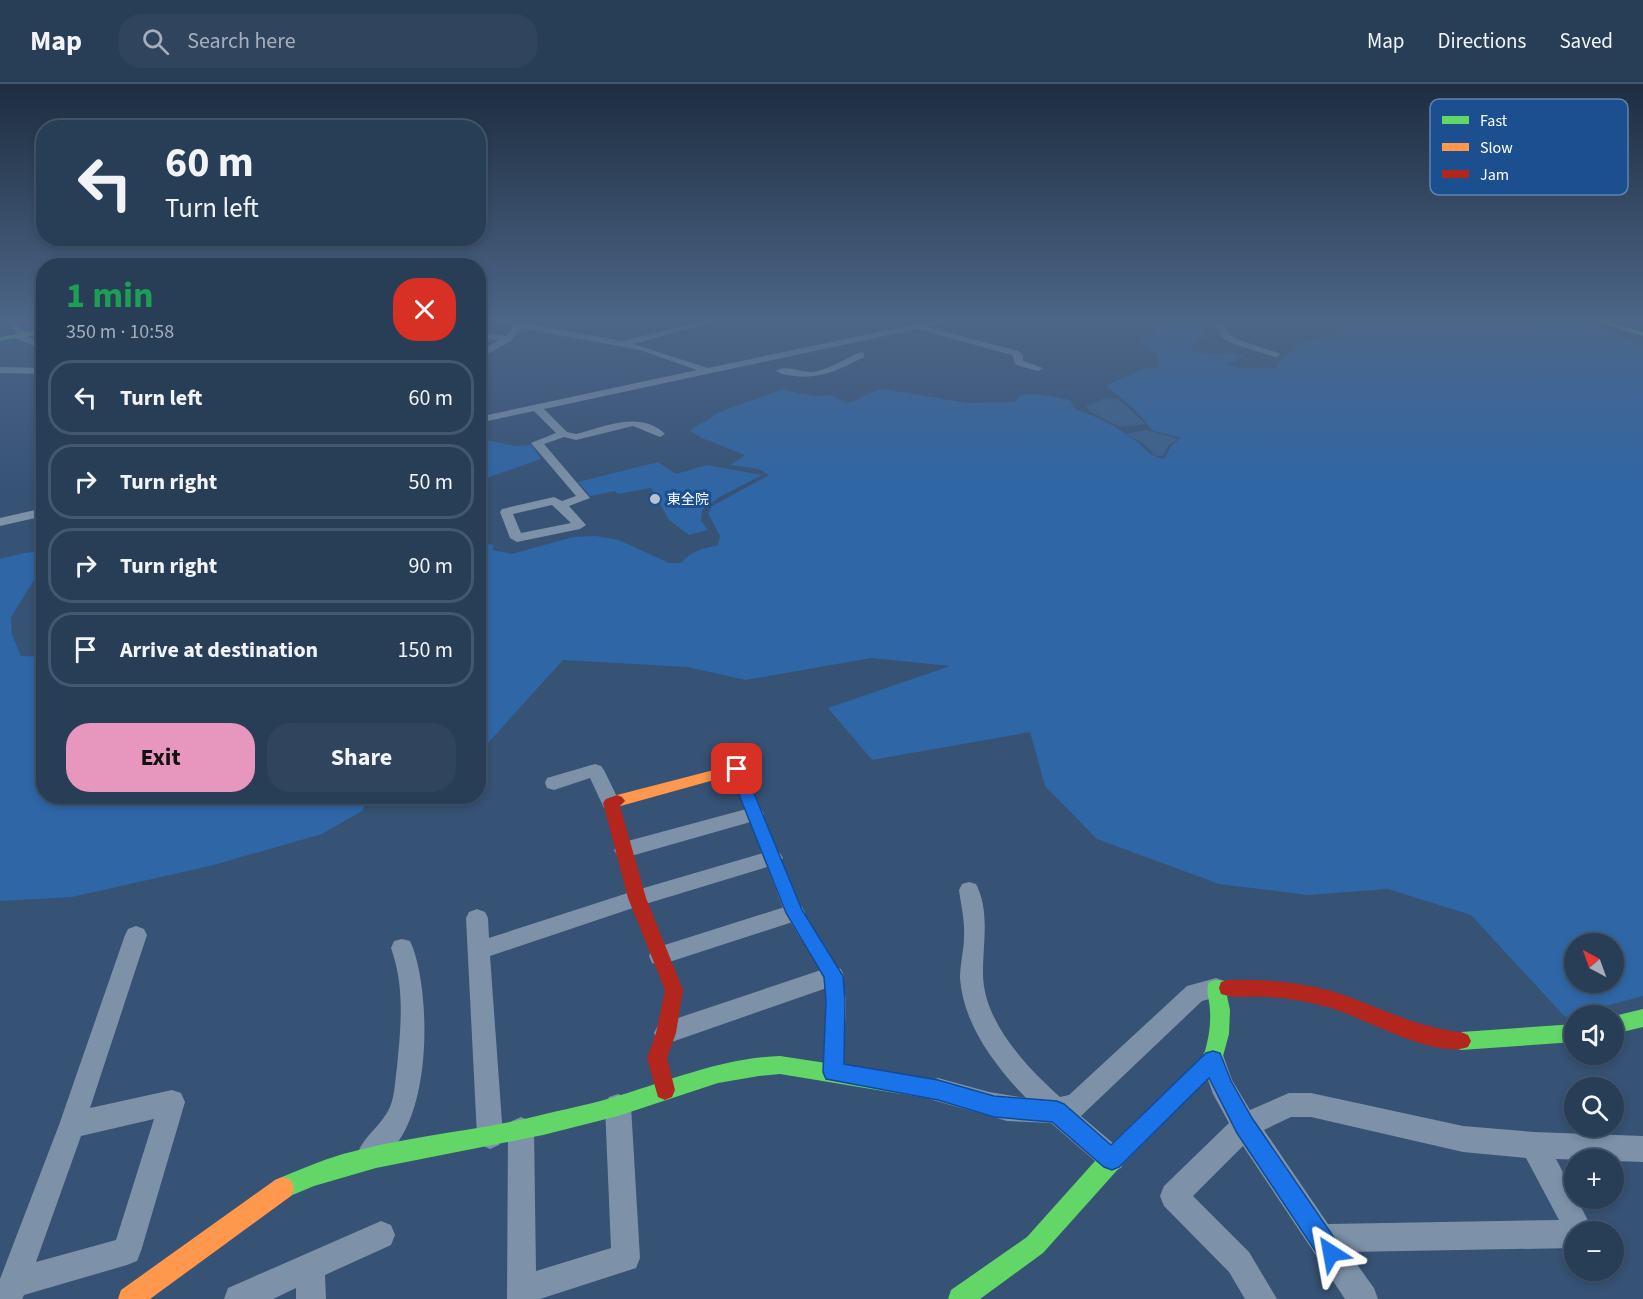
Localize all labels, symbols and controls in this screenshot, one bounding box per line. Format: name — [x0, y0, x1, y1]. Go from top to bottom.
search box — [118, 14, 538, 68]
text: Map — [30, 21, 82, 61]
icon: search — [139, 25, 172, 58]
text: Search here — [187, 25, 296, 57]
text: Map — [1367, 26, 1405, 56]
text: Directions — [1438, 26, 1526, 56]
text: Saved — [1559, 26, 1613, 56]
legend — [1430, 99, 1628, 195]
text: Fast — [1480, 110, 1508, 132]
text: 60 m — [165, 133, 254, 193]
text: Slow — [1480, 137, 1513, 159]
icon: left — [66, 144, 144, 222]
text: Jam — [1480, 164, 1509, 186]
text: Turn left — [165, 189, 259, 228]
text: 1 min — [66, 270, 154, 321]
button: close — [393, 278, 456, 341]
text: 350 m · 10:58 — [66, 318, 174, 346]
icon: left — [69, 381, 102, 414]
text: Turn left — [120, 382, 202, 414]
text: 60 m — [408, 382, 453, 414]
icon: right — [69, 465, 102, 498]
text: Turn right — [120, 466, 217, 498]
text: 50 m — [408, 466, 453, 498]
place label: 東全院 — [667, 490, 709, 510]
marker: 東全院 — [648, 492, 662, 506]
icon: right — [69, 549, 102, 582]
text: Turn right — [120, 550, 217, 582]
text: 90 m — [408, 550, 453, 582]
icon: arrive — [69, 633, 102, 666]
text: Arrive at destination — [120, 634, 318, 666]
text: 150 m — [398, 634, 453, 666]
button: Exit — [66, 723, 255, 792]
button: Share — [267, 723, 456, 792]
pin — [711, 743, 762, 794]
icon: arrive — [720, 752, 753, 785]
north arrow — [1564, 933, 1624, 993]
map controls — [1564, 933, 1624, 1281]
button: sound — [1564, 1005, 1624, 1065]
button: search — [1564, 1077, 1624, 1137]
button: + — [1564, 1149, 1624, 1209]
position arrow — [1299, 1221, 1363, 1285]
button: − — [1564, 1221, 1624, 1281]

